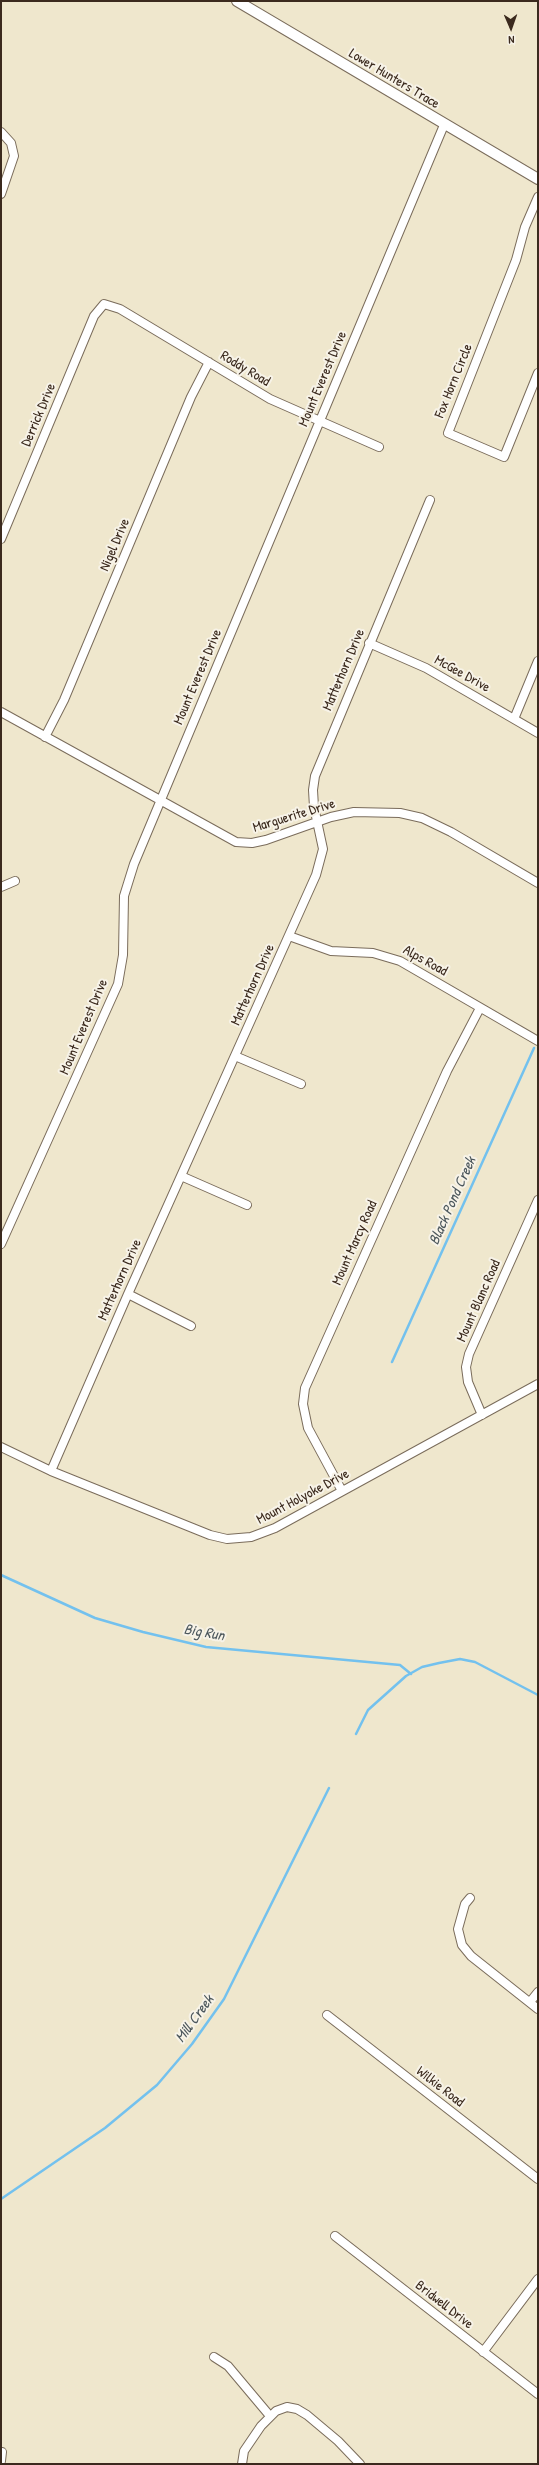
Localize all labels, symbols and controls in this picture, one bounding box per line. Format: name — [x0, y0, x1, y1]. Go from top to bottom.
north arrow — [491, 8, 531, 48]
text: N — [508, 33, 515, 47]
street label: Lower Hunters Trace — [346, 45, 442, 113]
street label: Mount Everest Drive — [295, 329, 351, 429]
street label: Fox Horn Circle — [432, 341, 476, 421]
street label: Roddy Road — [217, 348, 273, 390]
street label: Derrick Drive — [18, 381, 60, 449]
street label: Nigel Drive — [96, 516, 134, 574]
street label: Mount Everest Drive — [170, 627, 226, 727]
street label: Matterhorn Drive — [319, 627, 369, 713]
street label: McGee Drive — [431, 652, 493, 696]
street label: Marguerite Drive — [251, 796, 337, 836]
street label: Matterhorn Drive — [228, 942, 278, 1028]
street label: Alps Road — [400, 942, 450, 980]
street label: Mount Everest Drive — [56, 977, 112, 1077]
water label: Black Pond Creek — [426, 1154, 480, 1248]
street label: Mount Marcy Road — [329, 1198, 381, 1288]
street label: Matterhorn Drive — [95, 1237, 145, 1323]
street label: Mount Blanc Road — [453, 1257, 505, 1345]
street label: Mount Holyoke Drive — [254, 1466, 352, 1528]
water label: Big Run — [182, 1621, 226, 1645]
water label: Mill Creek — [172, 1992, 218, 2046]
street label: Wilkie Road — [413, 2063, 467, 2111]
street label: Bridwell Drive — [412, 2277, 476, 2333]

